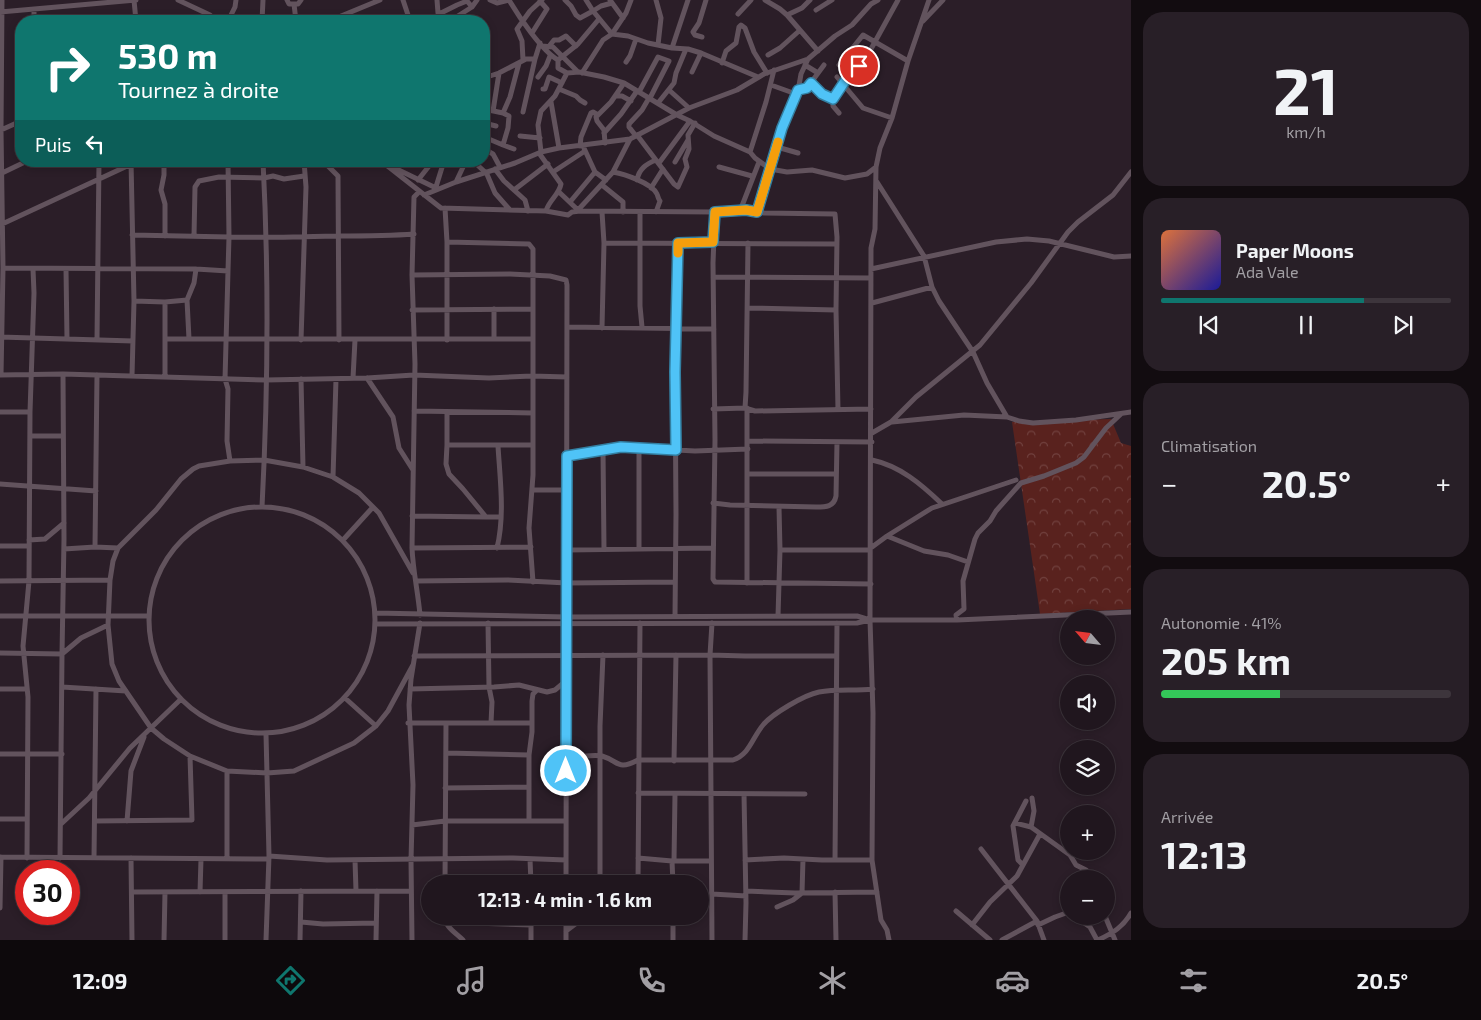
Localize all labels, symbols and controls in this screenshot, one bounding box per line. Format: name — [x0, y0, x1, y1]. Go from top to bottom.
text: 530 m — [118, 34, 218, 76]
icon: right — [35, 35, 100, 100]
pin — [838, 45, 880, 87]
text: 21 — [1273, 50, 1339, 128]
icon: arrive — [845, 52, 873, 80]
text: Tournez à droite — [118, 76, 279, 102]
text: km/h — [1286, 122, 1326, 141]
icon: left — [81, 130, 109, 158]
text: Puis — [35, 133, 71, 156]
text: Paper Moons — [1236, 239, 1354, 262]
text: Ada Vale — [1236, 262, 1299, 281]
icon: previous — [1195, 311, 1223, 339]
icon: pause — [1292, 311, 1320, 339]
icon: next — [1389, 311, 1417, 339]
text: Climatisation — [1161, 436, 1257, 455]
text: 20.5° — [1262, 460, 1351, 506]
text: − — [1161, 466, 1177, 500]
text: + — [1436, 466, 1451, 500]
north arrow — [1060, 610, 1115, 665]
map controls — [1060, 610, 1115, 925]
text: Autonomie · 41% — [1161, 613, 1282, 632]
text: 205 km — [1161, 637, 1291, 683]
button: sound — [1060, 675, 1115, 730]
button: layers — [1060, 740, 1115, 795]
position arrow — [539, 744, 591, 796]
button: + — [1060, 805, 1115, 860]
text: Arrivée — [1161, 807, 1213, 826]
text: 12:13 — [1161, 831, 1247, 877]
speed limit sign: 30 — [15, 860, 80, 925]
button: − — [1060, 870, 1115, 925]
text: 12:13 · 4 min · 1.6 km — [478, 888, 652, 911]
icon: directions — [273, 963, 308, 998]
icon: music — [454, 963, 489, 998]
icon: phone — [634, 963, 669, 998]
icon: climate — [815, 963, 850, 998]
icon: car — [995, 963, 1030, 998]
icon: filters — [1176, 963, 1211, 998]
text: 12:09 — [73, 967, 128, 993]
text: 20.5° — [1356, 967, 1408, 993]

